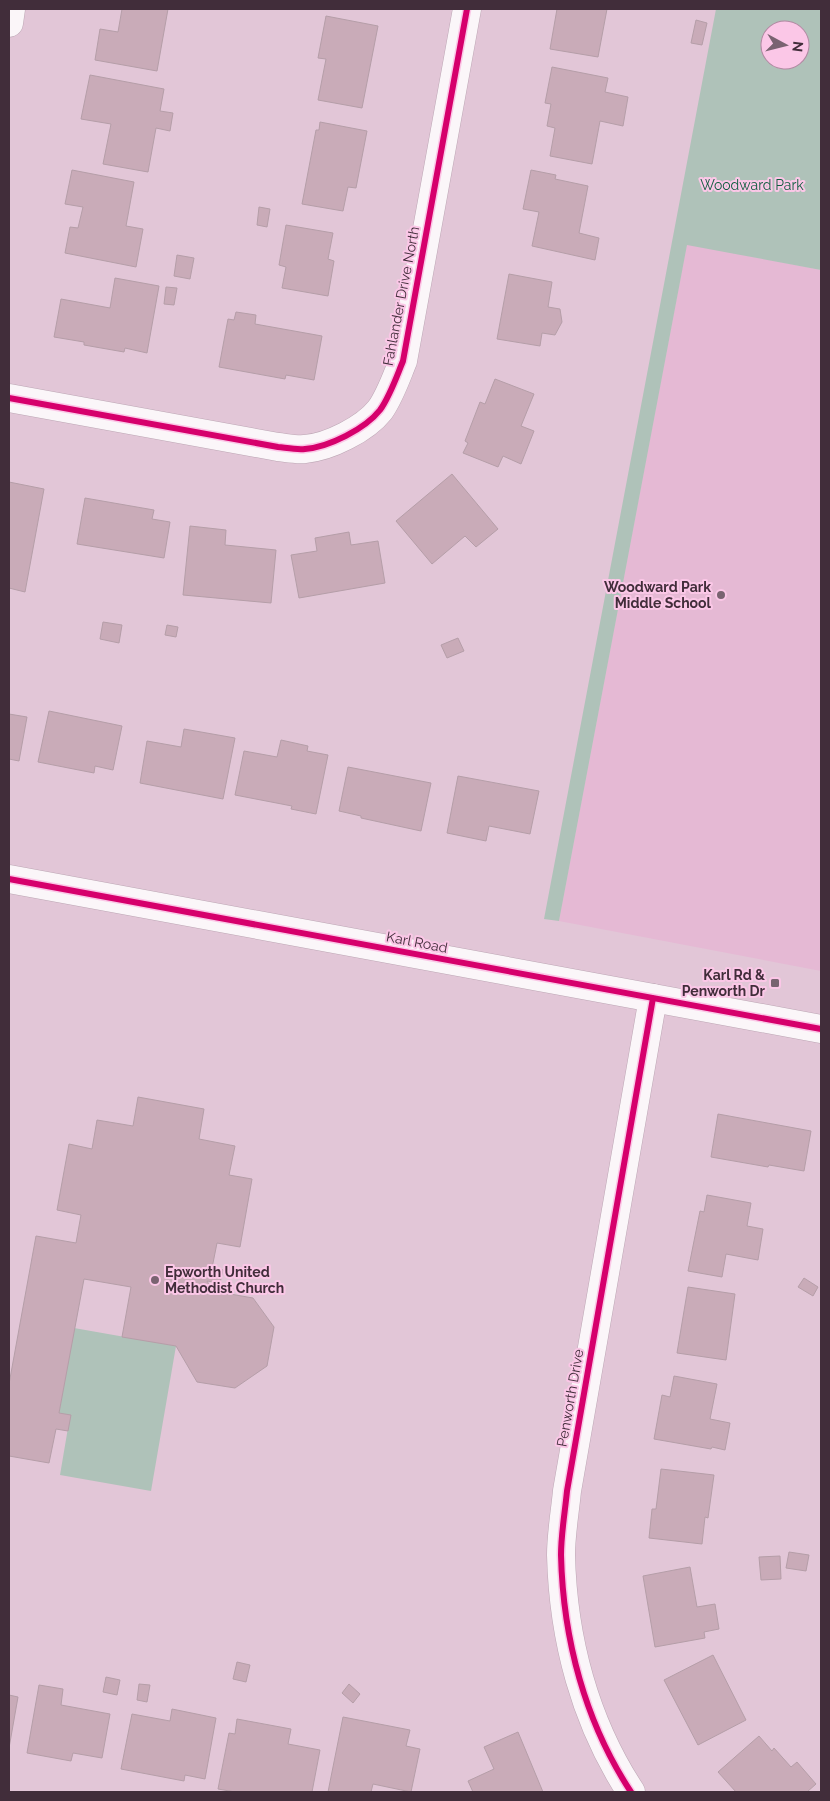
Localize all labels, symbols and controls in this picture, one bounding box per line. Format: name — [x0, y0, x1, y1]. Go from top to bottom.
north arrow — [760, 20, 810, 70]
text: N — [789, 40, 806, 53]
park label: Woodward Park — [700, 177, 804, 193]
street label: Fahlander Drive North — [380, 225, 422, 367]
place label: Woodward Park Middle School — [604, 579, 712, 611]
marker: Woodward Park Middle School — [715, 589, 727, 601]
street label: Karl Road — [385, 928, 449, 956]
place label: Karl Rd & Penworth Dr — [682, 967, 766, 999]
marker: Karl Rd & Penworth Dr — [769, 977, 781, 989]
place label: Epworth United Methodist Church — [165, 1264, 284, 1296]
marker: Epworth United Methodist Church — [149, 1274, 161, 1286]
street label: Penworth Drive — [554, 1348, 586, 1448]

